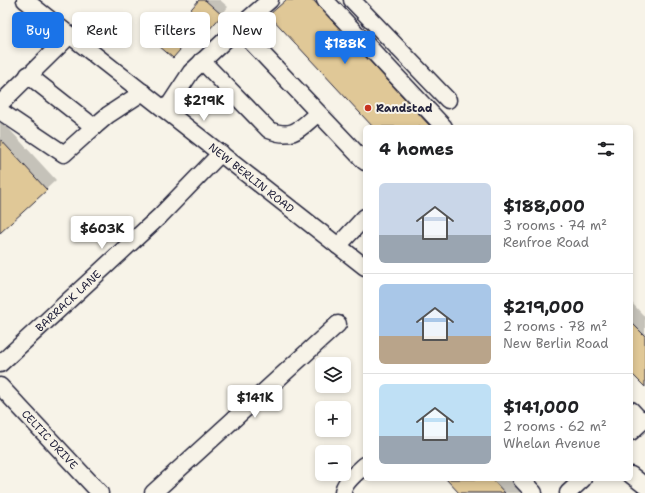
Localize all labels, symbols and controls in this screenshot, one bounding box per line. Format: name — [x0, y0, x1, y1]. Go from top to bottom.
chip: Buy — [12, 12, 64, 48]
chip: Rent — [72, 12, 132, 48]
chip: Filters — [140, 12, 210, 48]
chip: New — [218, 12, 276, 48]
pin: $188K — [317, 31, 373, 65]
text: $188K — [324, 35, 366, 52]
pin: $219K — [176, 88, 232, 122]
text: $219K — [184, 92, 224, 109]
place label: Randstad — [376, 101, 433, 116]
marker: Randstad — [363, 103, 373, 113]
text: 4 homes — [379, 138, 454, 160]
icon: filters — [595, 138, 617, 160]
street label: NEW BERLIN ROAD — [206, 140, 297, 216]
text: $188,000 — [503, 195, 585, 217]
icon: home — [411, 199, 459, 247]
pin: $603K — [74, 216, 130, 250]
text: 3 rooms · 74 m² — [503, 217, 607, 234]
text: $603K — [80, 220, 124, 237]
text: Renfroe Road — [503, 234, 589, 251]
street label: BARRACK LANE — [32, 267, 104, 335]
text: $219,000 — [503, 296, 584, 318]
icon: home — [411, 300, 459, 348]
text: 2 rooms · 78 m² — [503, 318, 607, 335]
text: New Berlin Road — [503, 335, 608, 352]
map controls — [315, 357, 351, 481]
button: layers — [315, 357, 351, 393]
pin: $141K — [227, 385, 283, 419]
text: $141K — [236, 389, 274, 406]
text: $141,000 — [503, 396, 579, 418]
icon: home — [411, 400, 459, 448]
button: + — [315, 401, 351, 437]
street label: CELTIC DRIVE — [18, 406, 81, 472]
text: 2 rooms · 62 m² — [503, 418, 607, 435]
text: Whelan Avenue — [503, 435, 601, 452]
button: − — [315, 445, 351, 481]

